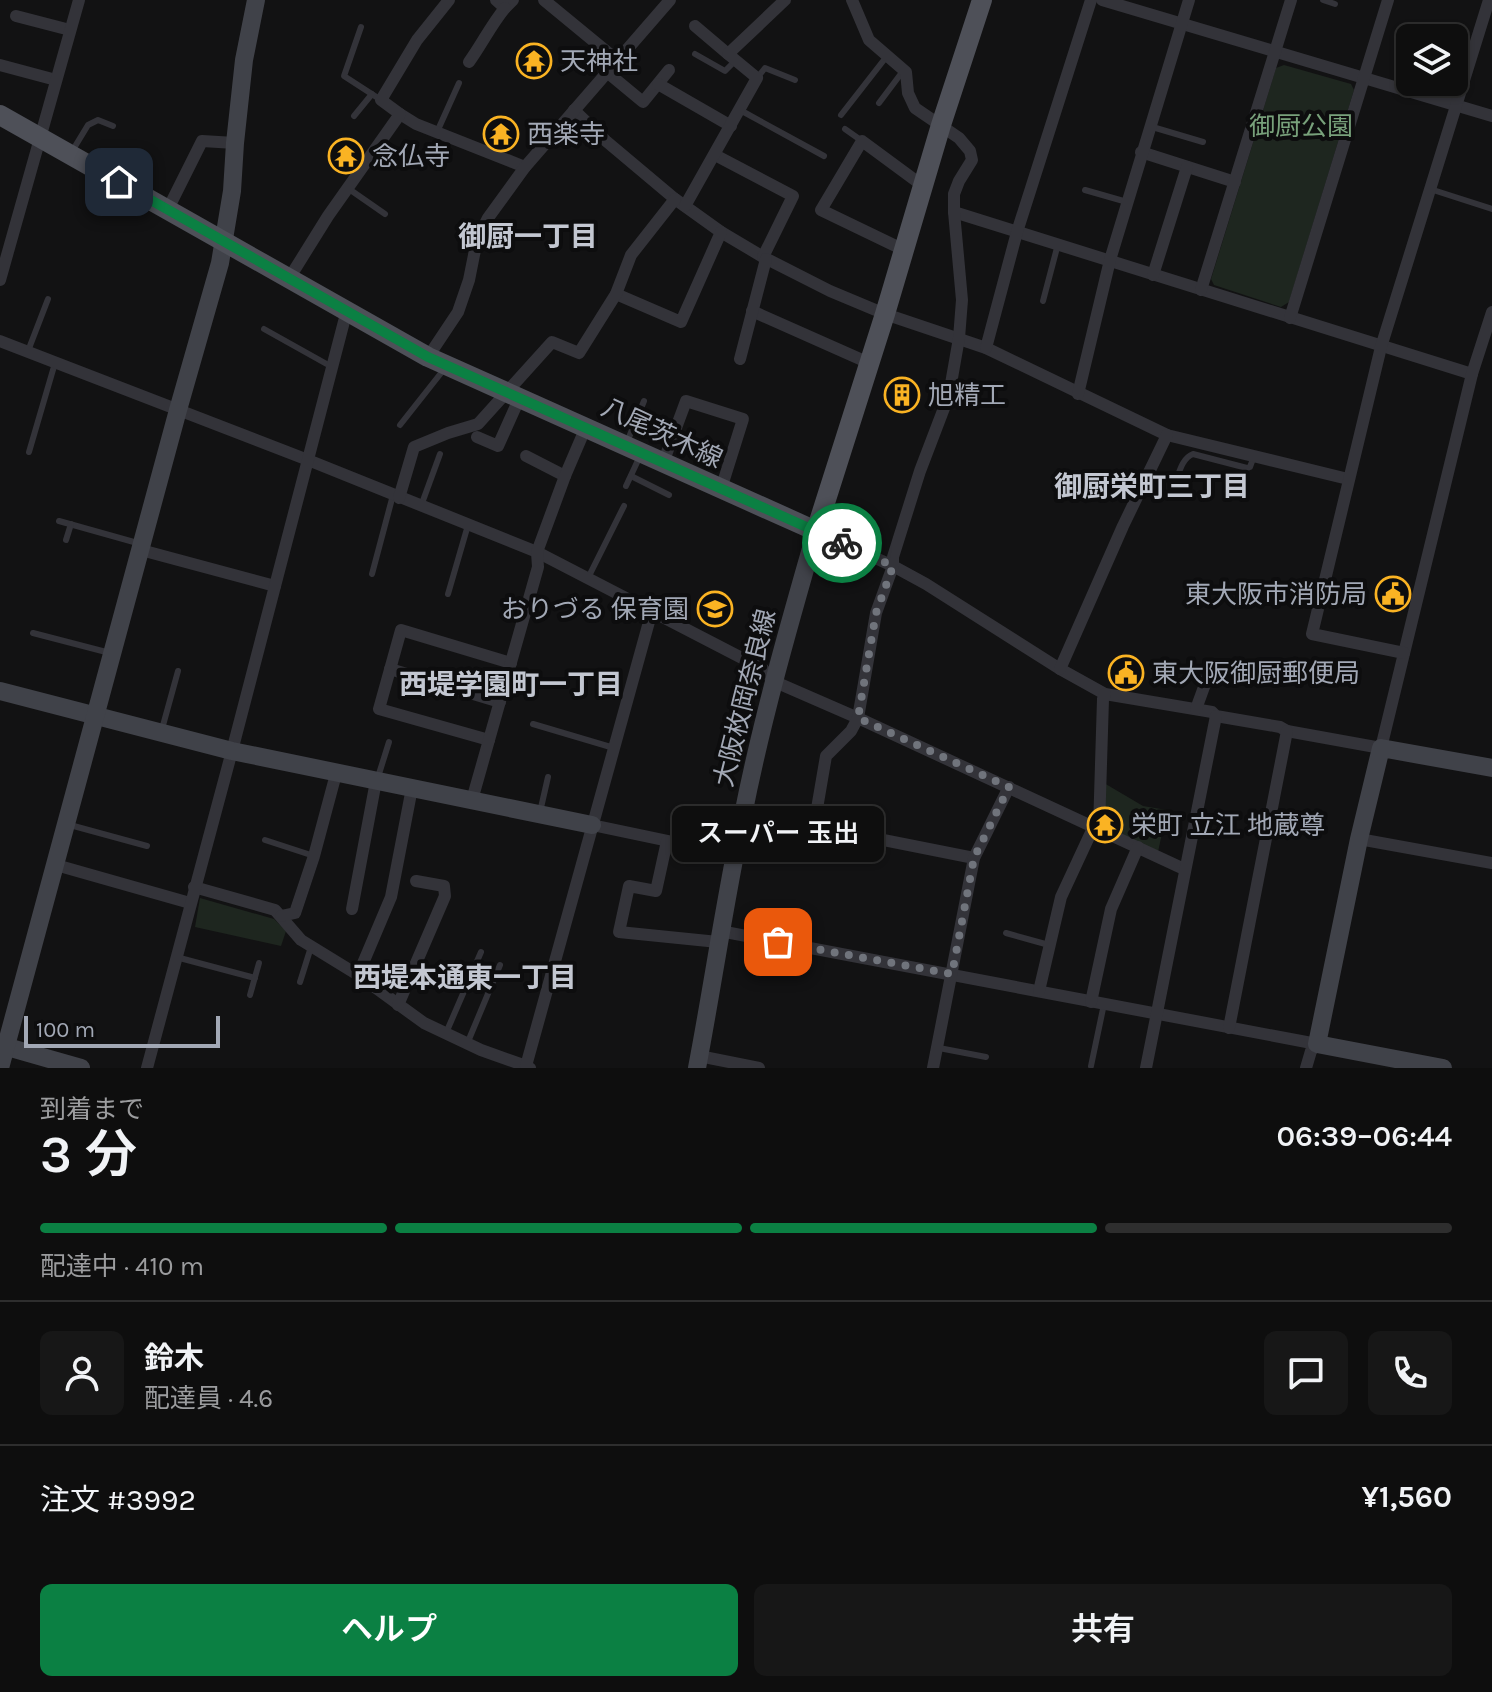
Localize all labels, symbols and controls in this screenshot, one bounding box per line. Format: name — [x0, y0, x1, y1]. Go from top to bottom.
map controls — [1396, 24, 1468, 96]
button: layers — [1396, 24, 1468, 96]
temple icon: 天神社 — [515, 42, 553, 80]
place label: 天神社 — [560, 46, 638, 77]
park label: 御厨公園 — [1249, 111, 1353, 142]
temple icon: 西楽寺 — [482, 115, 520, 153]
place label: 西楽寺 — [527, 119, 605, 150]
temple icon: 念仏寺 — [327, 137, 365, 175]
place label: 念仏寺 — [372, 141, 450, 172]
pin — [85, 148, 153, 216]
icon: home — [97, 160, 141, 204]
district label: 御厨一丁目 — [458, 220, 598, 253]
building icon: 旭精工 — [883, 376, 921, 414]
place label: 旭精工 — [928, 380, 1006, 411]
street label: 八尾茨木線 — [597, 391, 727, 475]
district label: 御厨栄町三丁目 — [1054, 470, 1250, 503]
courier — [802, 503, 882, 583]
icon: bike — [820, 521, 864, 565]
public building icon: 東大阪市消防局 — [1374, 575, 1412, 613]
place label: 東大阪市消防局 — [1185, 579, 1367, 610]
school or university icon: おりづる 保育園 — [696, 590, 734, 628]
place label: おりづる 保育園 — [501, 594, 689, 625]
street label: 大阪枚岡奈良線 — [708, 606, 782, 790]
public building icon: 東大阪御厨郵便局 — [1107, 654, 1145, 692]
place label: 東大阪御厨郵便局 — [1152, 658, 1360, 689]
district label: 西堤学園町一丁目 — [399, 668, 623, 701]
callout: スーパー 玉出 — [672, 806, 884, 862]
temple icon: 栄町 立江 地蔵尊 — [1086, 806, 1124, 844]
place label: 栄町 立江 地蔵尊 — [1131, 810, 1325, 841]
text: スーパー 玉出 — [697, 818, 859, 849]
pin — [744, 908, 812, 976]
icon: bag — [756, 920, 800, 964]
district label: 西堤本通東一丁目 — [353, 961, 577, 994]
scale bar — [24, 1012, 220, 1048]
text: 100 m — [36, 1017, 95, 1043]
text: 到着まで — [40, 1094, 144, 1125]
text: 06:39–06:44 — [1276, 1118, 1452, 1154]
text: 3 分 — [40, 1124, 137, 1185]
text: 配達中 · 410 m — [40, 1251, 204, 1282]
button: person — [40, 1331, 124, 1415]
button: chat — [1264, 1331, 1348, 1415]
button: phone — [1368, 1331, 1452, 1415]
text: 鈴木 — [144, 1340, 204, 1376]
text: 配達員 · 4.6 — [144, 1383, 273, 1414]
text: ¥1,560 — [1361, 1479, 1452, 1515]
text: 注文 #3992 — [40, 1482, 196, 1518]
button: ヘルプ — [40, 1584, 738, 1676]
button: 共有 — [754, 1584, 1452, 1676]

